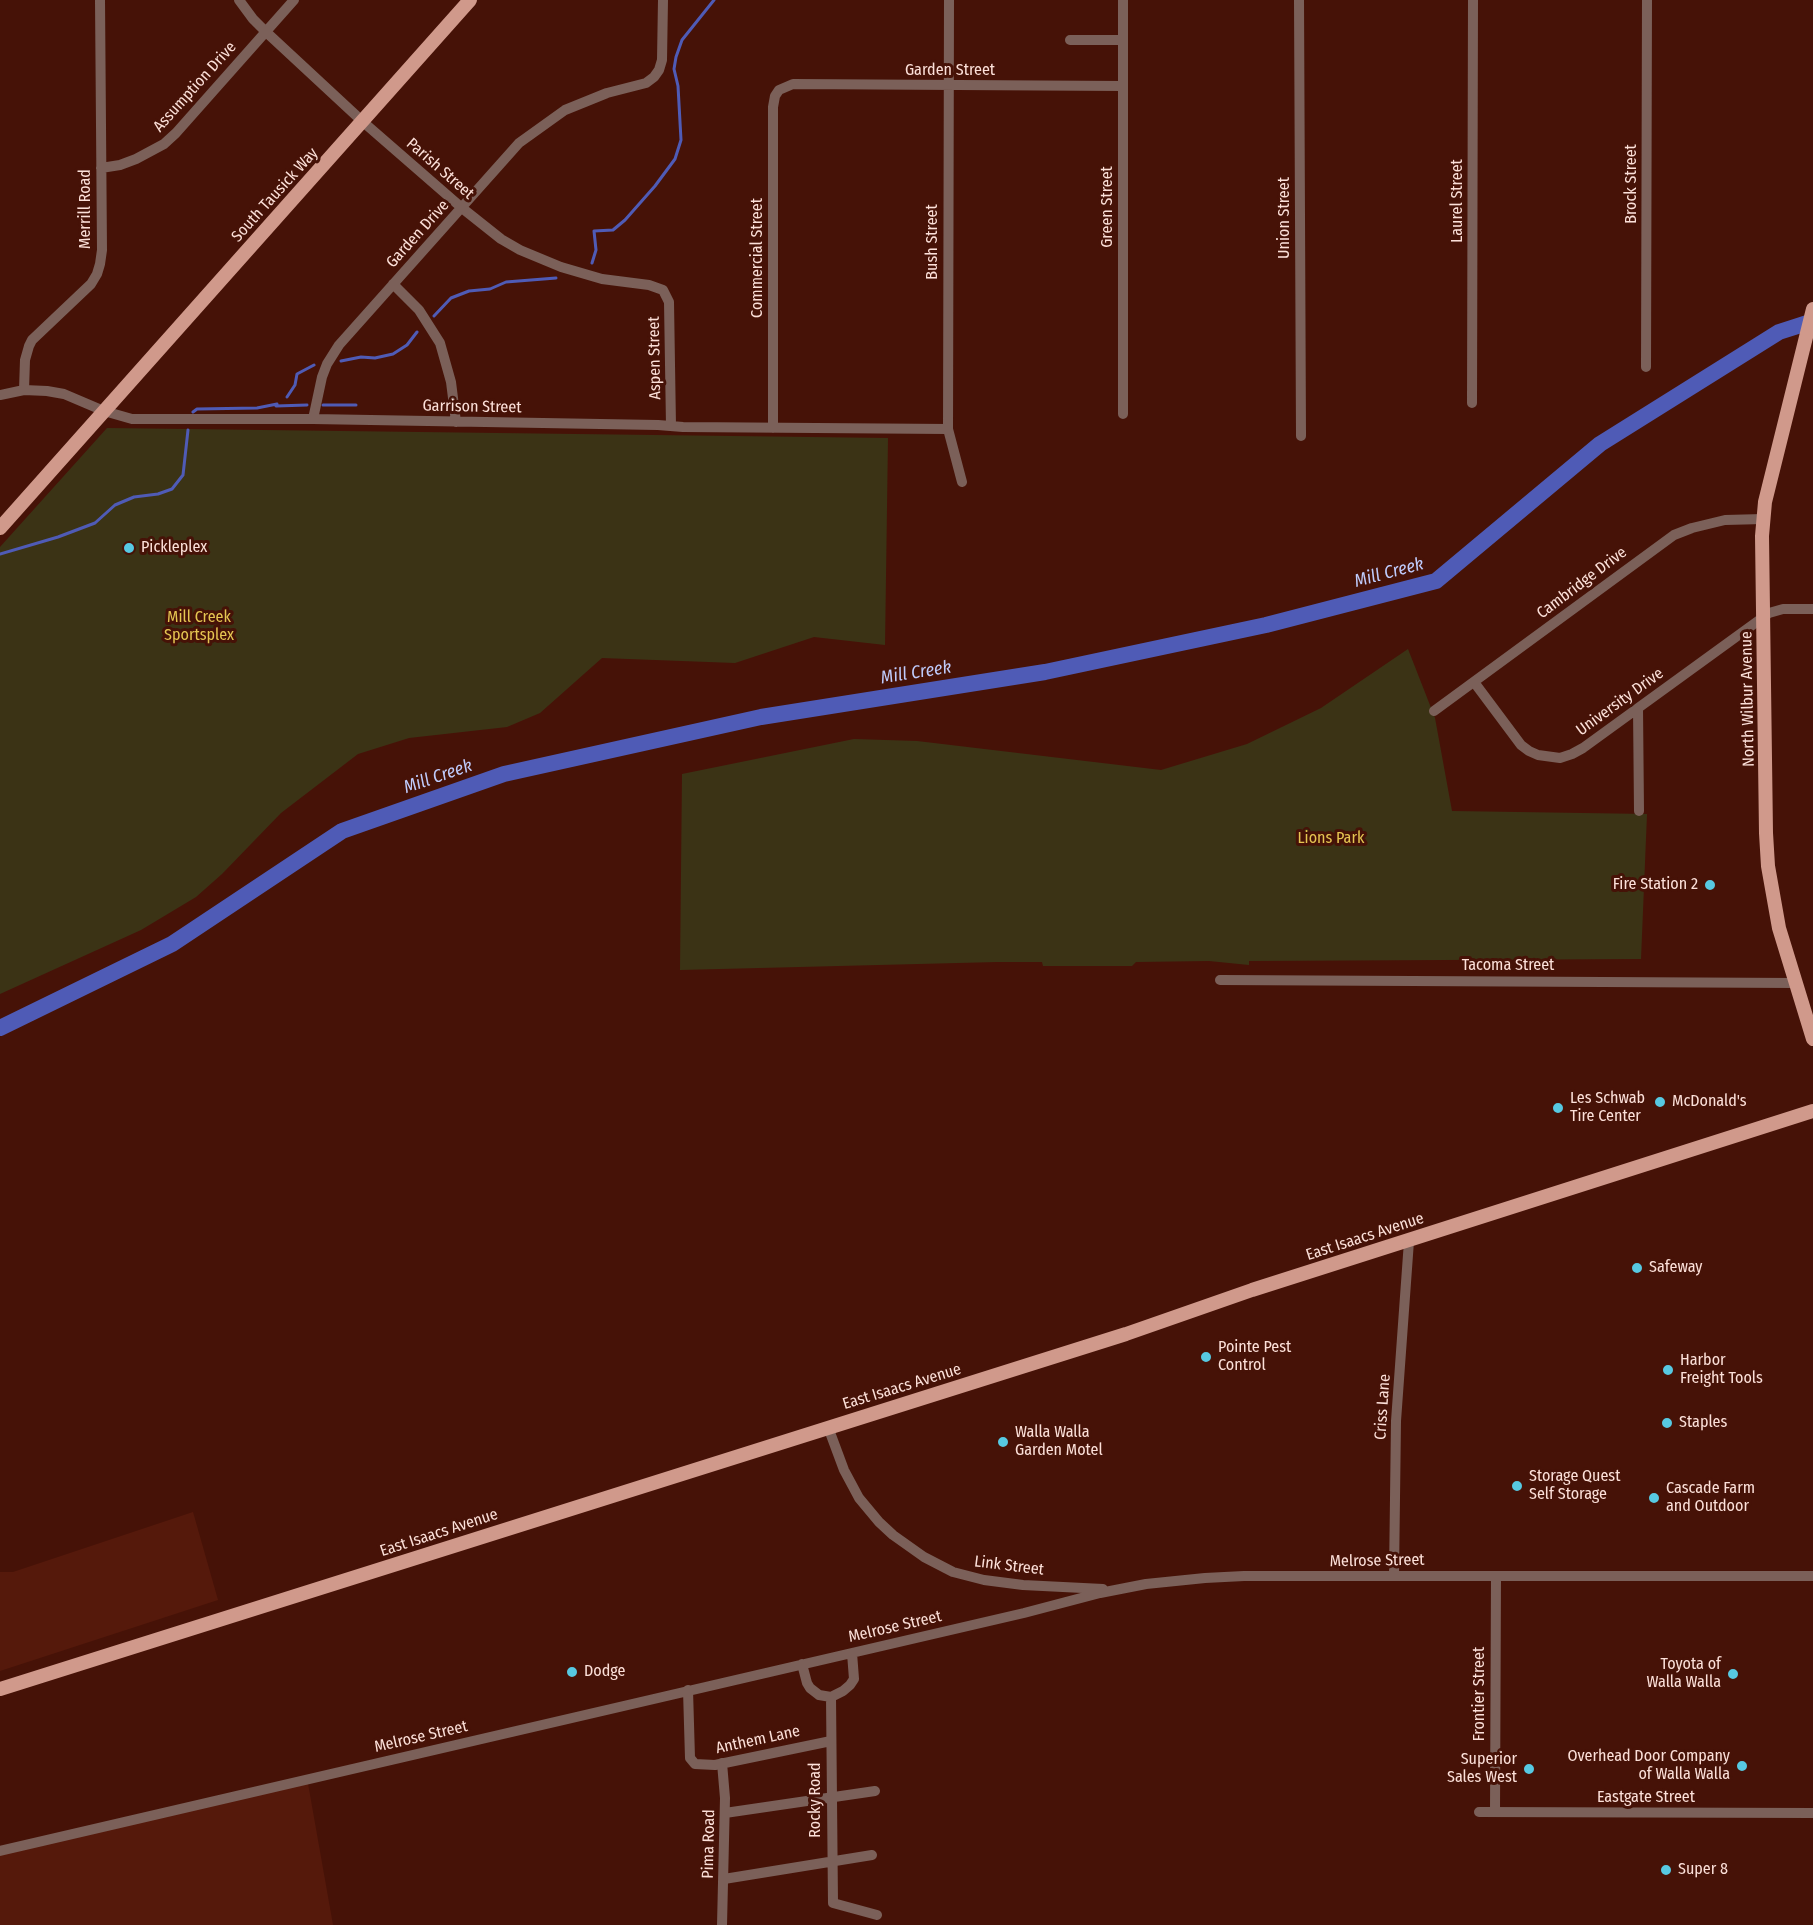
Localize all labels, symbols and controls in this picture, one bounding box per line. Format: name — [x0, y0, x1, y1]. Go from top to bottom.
street label: Assumption Drive — [149, 38, 241, 136]
street label: Garden Street — [905, 61, 995, 81]
street label: Parish Street — [402, 134, 478, 204]
street label: South Tausick Way — [228, 144, 322, 246]
street label: Brock Street — [1622, 144, 1642, 224]
street label: Laurel Street — [1448, 159, 1468, 243]
street label: Green Street — [1098, 166, 1118, 248]
street label: Merrill Road — [76, 169, 96, 249]
street label: Union Street — [1275, 177, 1295, 259]
street label: Garden Drive — [383, 196, 453, 272]
street label: Commercial Street — [748, 198, 768, 318]
street label: Bush Street — [923, 204, 943, 280]
street label: Aspen Street — [645, 316, 665, 400]
street label: Garrison Street — [422, 397, 522, 417]
place label: Pickleplex — [141, 538, 207, 558]
marker: Pickleplex — [122, 541, 136, 555]
street label: Cambridge Drive — [1533, 543, 1631, 623]
water label: Mill Creek — [1352, 553, 1426, 593]
park label: Mill Creek Sportsplex — [164, 608, 234, 646]
street label: North Wilbur Avenue — [1737, 631, 1759, 767]
water label: Mill Creek — [879, 657, 953, 689]
street label: University Drive — [1573, 664, 1667, 740]
water label: Mill Creek — [401, 755, 475, 799]
park label: Lions Park — [1298, 829, 1364, 849]
place label: Fire Station 2 — [1613, 875, 1698, 895]
marker: Fire Station 2 — [1703, 878, 1717, 892]
street label: Tacoma Street — [1462, 956, 1554, 976]
place label: Les Schwab Tire Center — [1570, 1089, 1645, 1127]
place label: McDonald's — [1672, 1092, 1747, 1112]
marker: McDonald's — [1653, 1095, 1667, 1109]
marker: Les Schwab Tire Center — [1551, 1101, 1565, 1115]
street label: East Isaacs Avenue — [1304, 1209, 1426, 1265]
place label: Safeway — [1649, 1258, 1702, 1278]
marker: Safeway — [1630, 1261, 1644, 1275]
place label: Pointe Pest Control — [1218, 1338, 1291, 1376]
marker: Pointe Pest Control — [1199, 1350, 1213, 1364]
place label: Harbor Freight Tools — [1680, 1351, 1763, 1389]
street label: East Isaacs Avenue — [840, 1360, 964, 1414]
marker: Harbor Freight Tools — [1661, 1363, 1675, 1377]
street label: Criss Lane — [1371, 1373, 1395, 1441]
place label: Staples — [1679, 1413, 1727, 1433]
marker: Staples — [1660, 1416, 1674, 1430]
place label: Walla Walla Garden Motel — [1015, 1423, 1103, 1461]
marker: Walla Walla Garden Motel — [996, 1435, 1010, 1449]
place label: Storage Quest Self Storage — [1529, 1467, 1620, 1505]
marker: Storage Quest Self Storage — [1510, 1479, 1524, 1493]
place label: Cascade Farm and Outdoor — [1666, 1479, 1755, 1517]
marker: Cascade Farm and Outdoor — [1647, 1491, 1661, 1505]
street label: East Isaacs Avenue — [378, 1505, 500, 1561]
street label: Melrose Street — [1329, 1551, 1425, 1571]
street label: Link Street — [973, 1552, 1045, 1580]
street label: Melrose Street — [847, 1607, 943, 1647]
street label: Frontier Street — [1470, 1647, 1490, 1741]
place label: Toyota of Walla Walla — [1646, 1655, 1721, 1693]
place label: Dodge — [584, 1662, 625, 1682]
marker: Dodge — [565, 1665, 579, 1679]
marker: Toyota of Walla Walla — [1726, 1667, 1740, 1681]
street label: Melrose Street — [373, 1717, 469, 1757]
street label: Anthem Lane — [714, 1722, 802, 1758]
place label: Overhead Door Company of Walla Walla — [1567, 1747, 1730, 1785]
place label: Superior Sales West — [1447, 1750, 1517, 1788]
marker: Overhead Door Company of Walla Walla — [1735, 1759, 1749, 1773]
street label: Rocky Road — [806, 1762, 826, 1838]
marker: Superior Sales West — [1522, 1762, 1536, 1776]
street label: Eastgate Street — [1597, 1788, 1695, 1808]
street label: Pima Road — [699, 1809, 719, 1879]
place label: Super 8 — [1678, 1860, 1728, 1880]
marker: Super 8 — [1659, 1863, 1673, 1877]

